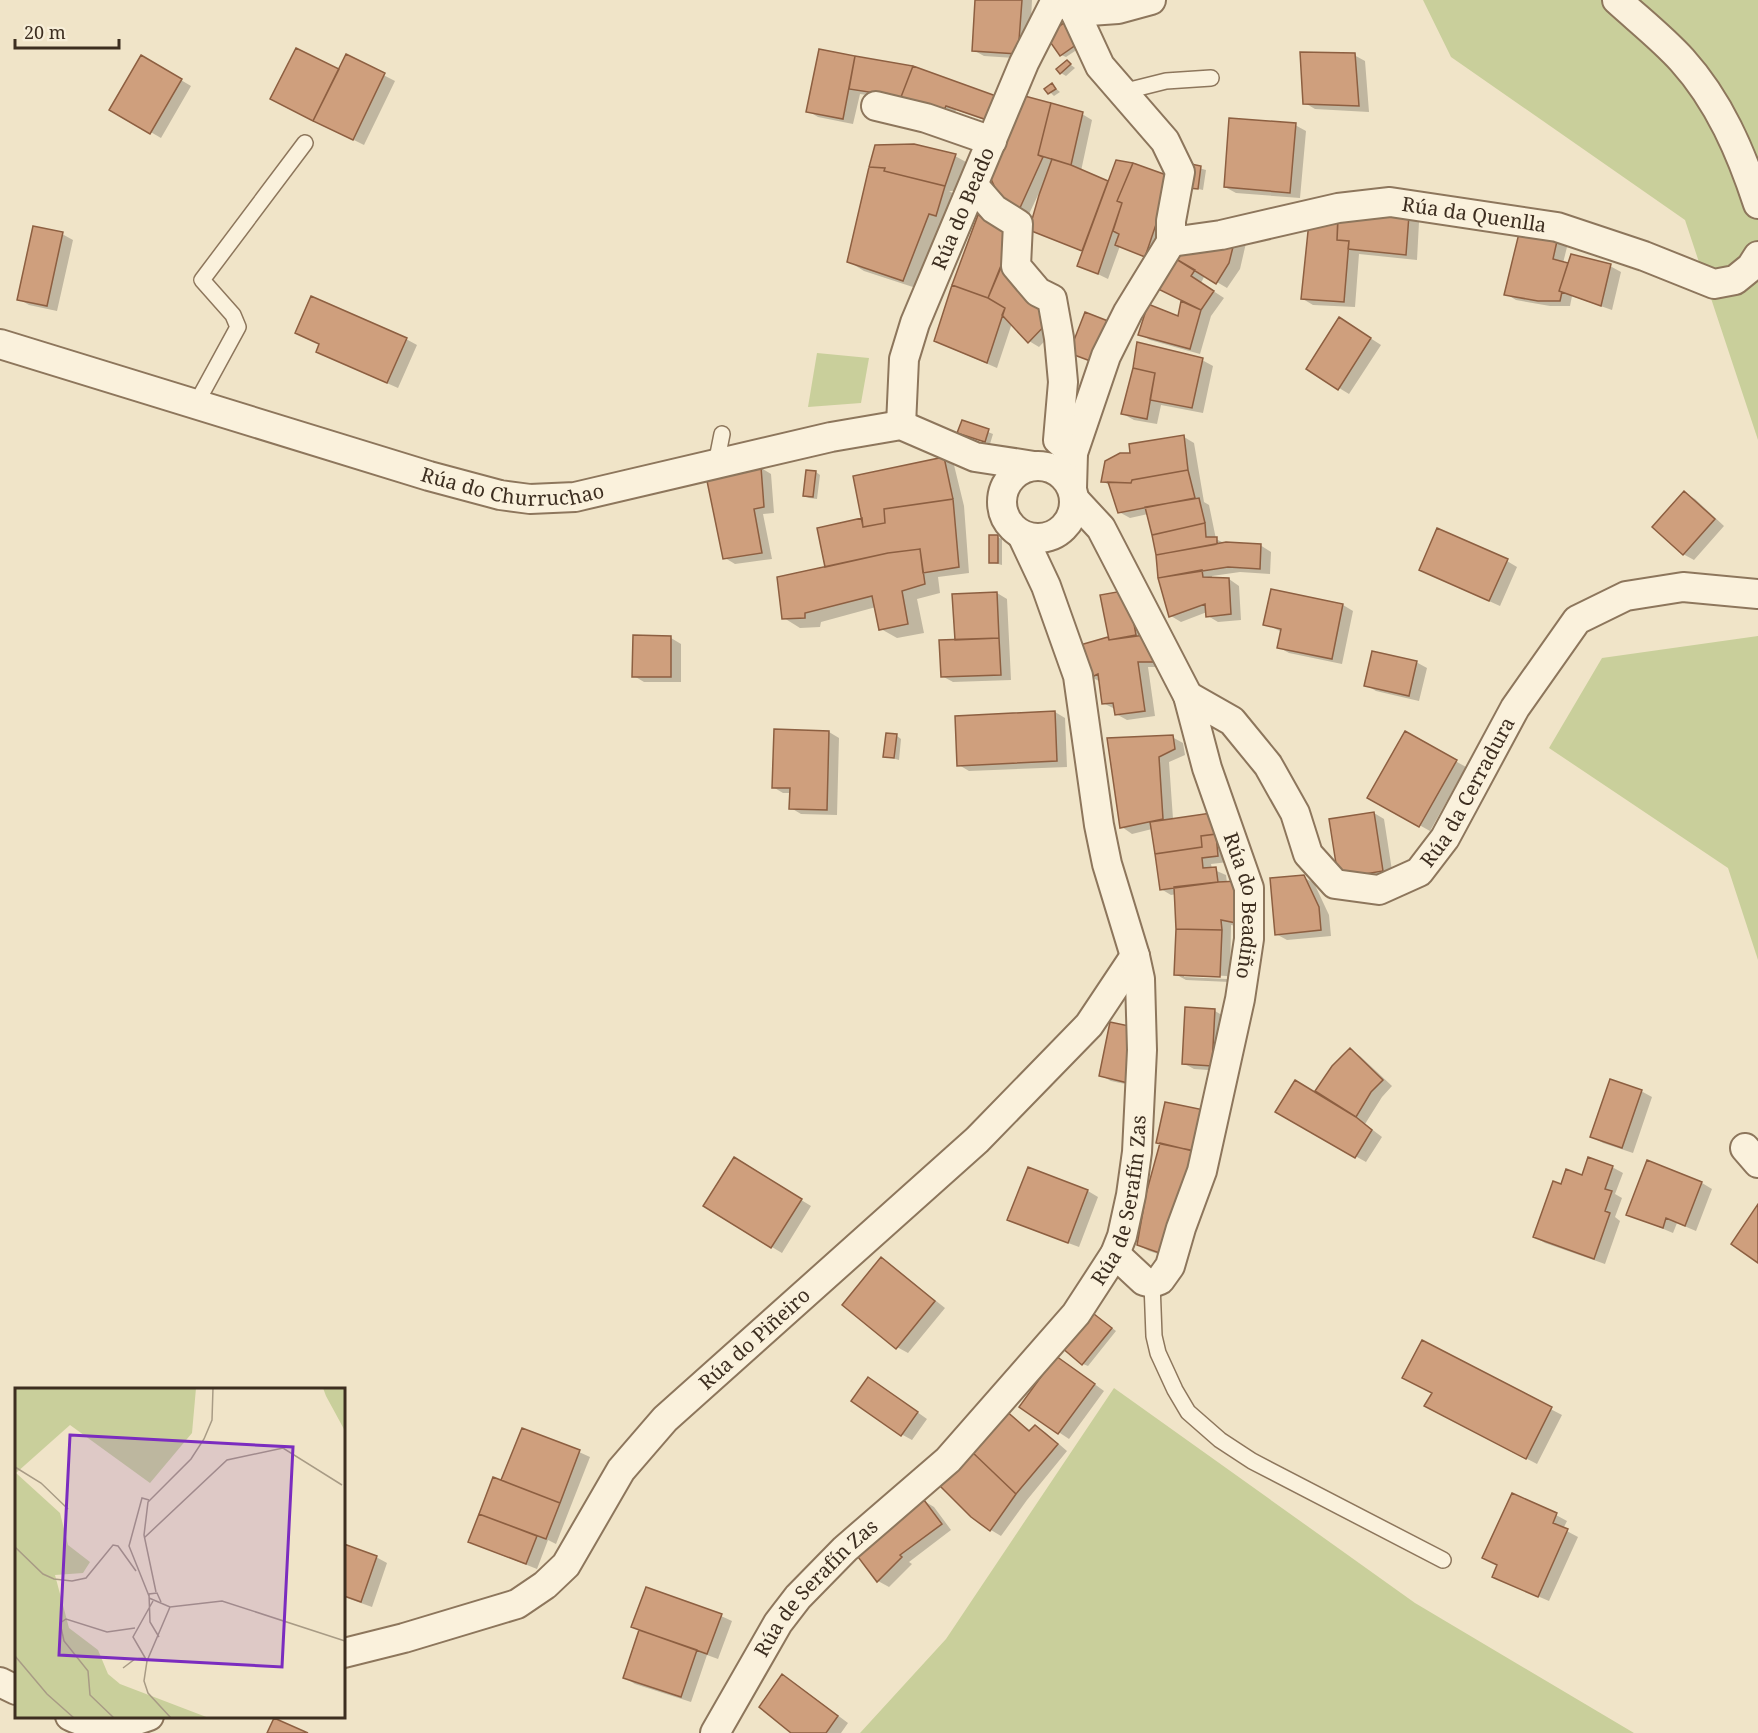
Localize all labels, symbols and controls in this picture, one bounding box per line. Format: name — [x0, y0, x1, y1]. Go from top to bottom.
scale bar — [15, 12, 118, 50]
text: 20 m — [24, 20, 66, 44]
street label: Rúa do Beado — [925, 143, 1000, 273]
street label: Rúa da Quenlla — [1400, 190, 1548, 238]
street label: Rúa do Churruchao — [418, 460, 606, 512]
street label: Rúa da Cerradura — [1414, 712, 1521, 873]
street label: Rúa do Beadiño — [1218, 828, 1263, 981]
street label: Rúa de Serafín Zas — [1084, 1114, 1152, 1290]
street label: Rúa do Piñeiro — [693, 1282, 816, 1396]
inset map — [15, 1388, 345, 1718]
street label: Rúa de Serafín Zas — [747, 1513, 883, 1662]

